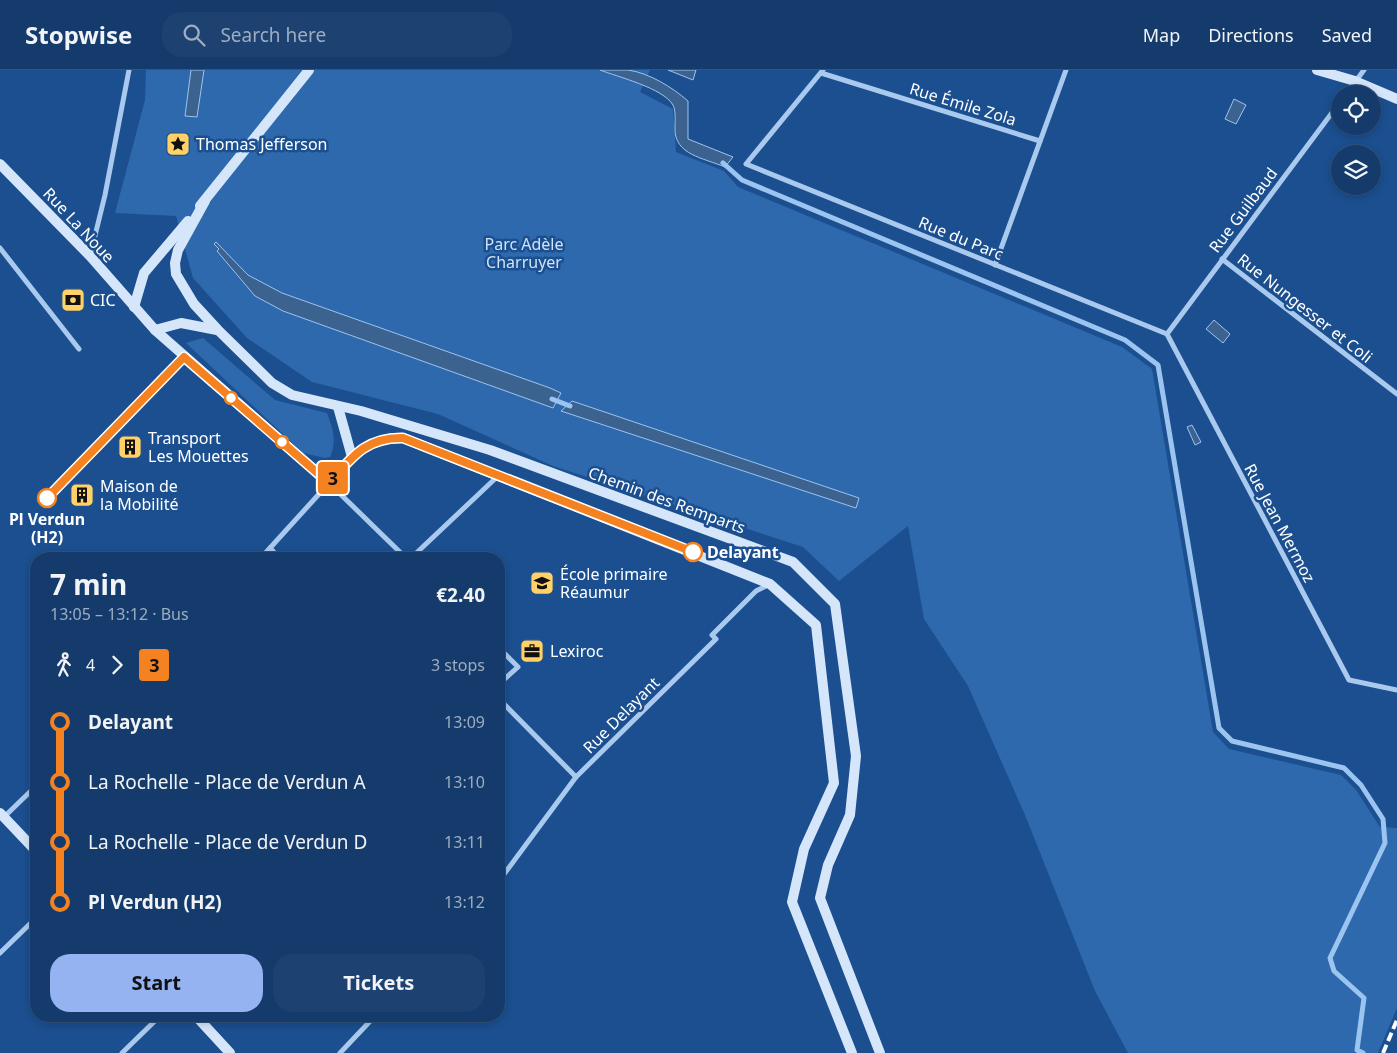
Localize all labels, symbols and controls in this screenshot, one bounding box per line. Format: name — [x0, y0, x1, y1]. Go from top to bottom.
search box — [162, 12, 512, 57]
text: Stopwise — [25, 18, 132, 51]
icon: search — [180, 21, 208, 49]
text: Search here — [220, 22, 326, 48]
text: Map — [1143, 23, 1180, 47]
text: Directions — [1208, 23, 1294, 47]
text: Saved — [1322, 23, 1372, 47]
street label: Rue Émile Zola — [907, 77, 1019, 131]
map controls — [1331, 85, 1381, 195]
button: locate — [1331, 85, 1381, 135]
place icon: Thomas Jefferson — [165, 131, 191, 157]
place label: Thomas Jefferson — [196, 133, 328, 155]
button: layers — [1331, 145, 1381, 195]
street label: Rue Guilbaud — [1204, 163, 1282, 257]
street label: Rue La Noue — [38, 183, 120, 267]
street label: Rue du Parc — [915, 211, 1007, 265]
park label: Parc Adèle Charruyer — [484, 233, 564, 273]
street label: Rue Nungesser et Coli — [1233, 248, 1377, 368]
bank icon: CIC — [60, 287, 86, 313]
place label: CIC — [90, 289, 116, 311]
unlabelled marker — [224, 391, 238, 405]
place label: Transport Les Mouettes — [148, 427, 249, 467]
building icon: Transport Les Mouettes — [117, 434, 143, 460]
unlabelled marker — [275, 435, 289, 449]
street label: Rue Jean Mermoz — [1239, 460, 1321, 586]
street label: Chemin des Remparts — [585, 461, 749, 539]
line badge: 3 — [317, 462, 349, 494]
text: 3 — [328, 466, 338, 490]
place label: Maison de la Mobilité — [100, 475, 178, 515]
building icon: Maison de la Mobilité — [69, 482, 95, 508]
marker: Pl Verdun (H2) — [37, 488, 57, 508]
place label: Pl Verdun (H2) — [9, 508, 85, 548]
place label: Delayant — [707, 541, 779, 563]
marker: Delayant — [683, 542, 703, 562]
place label: École primaire Réaumur — [560, 563, 668, 603]
text: 7 min — [50, 565, 127, 603]
school or university icon: École primaire Réaumur — [529, 570, 555, 596]
text: €2.40 — [436, 582, 485, 608]
text: 13:05 – 13:12 · Bus — [50, 603, 189, 625]
office icon: Lexiroc — [519, 638, 545, 664]
place label: Lexiroc — [550, 640, 604, 662]
icon: walk — [50, 651, 78, 679]
icon: forward — [103, 651, 131, 679]
text: 3 — [149, 653, 159, 677]
text: 4 — [86, 654, 95, 676]
text: 3 stops — [431, 654, 485, 676]
street label: Rue Delayant — [578, 672, 664, 758]
text: Delayant — [88, 709, 173, 735]
text: 13:09 — [444, 711, 485, 733]
text: La Rochelle - Place de Verdun A — [88, 769, 366, 795]
text: 13:10 — [444, 771, 485, 793]
text: La Rochelle - Place de Verdun D — [88, 829, 367, 855]
text: 13:11 — [444, 831, 485, 853]
text: Pl Verdun (H2) — [88, 889, 222, 915]
text: 13:12 — [444, 891, 485, 913]
button: Start — [50, 954, 263, 1012]
button: Tickets — [273, 954, 485, 1012]

